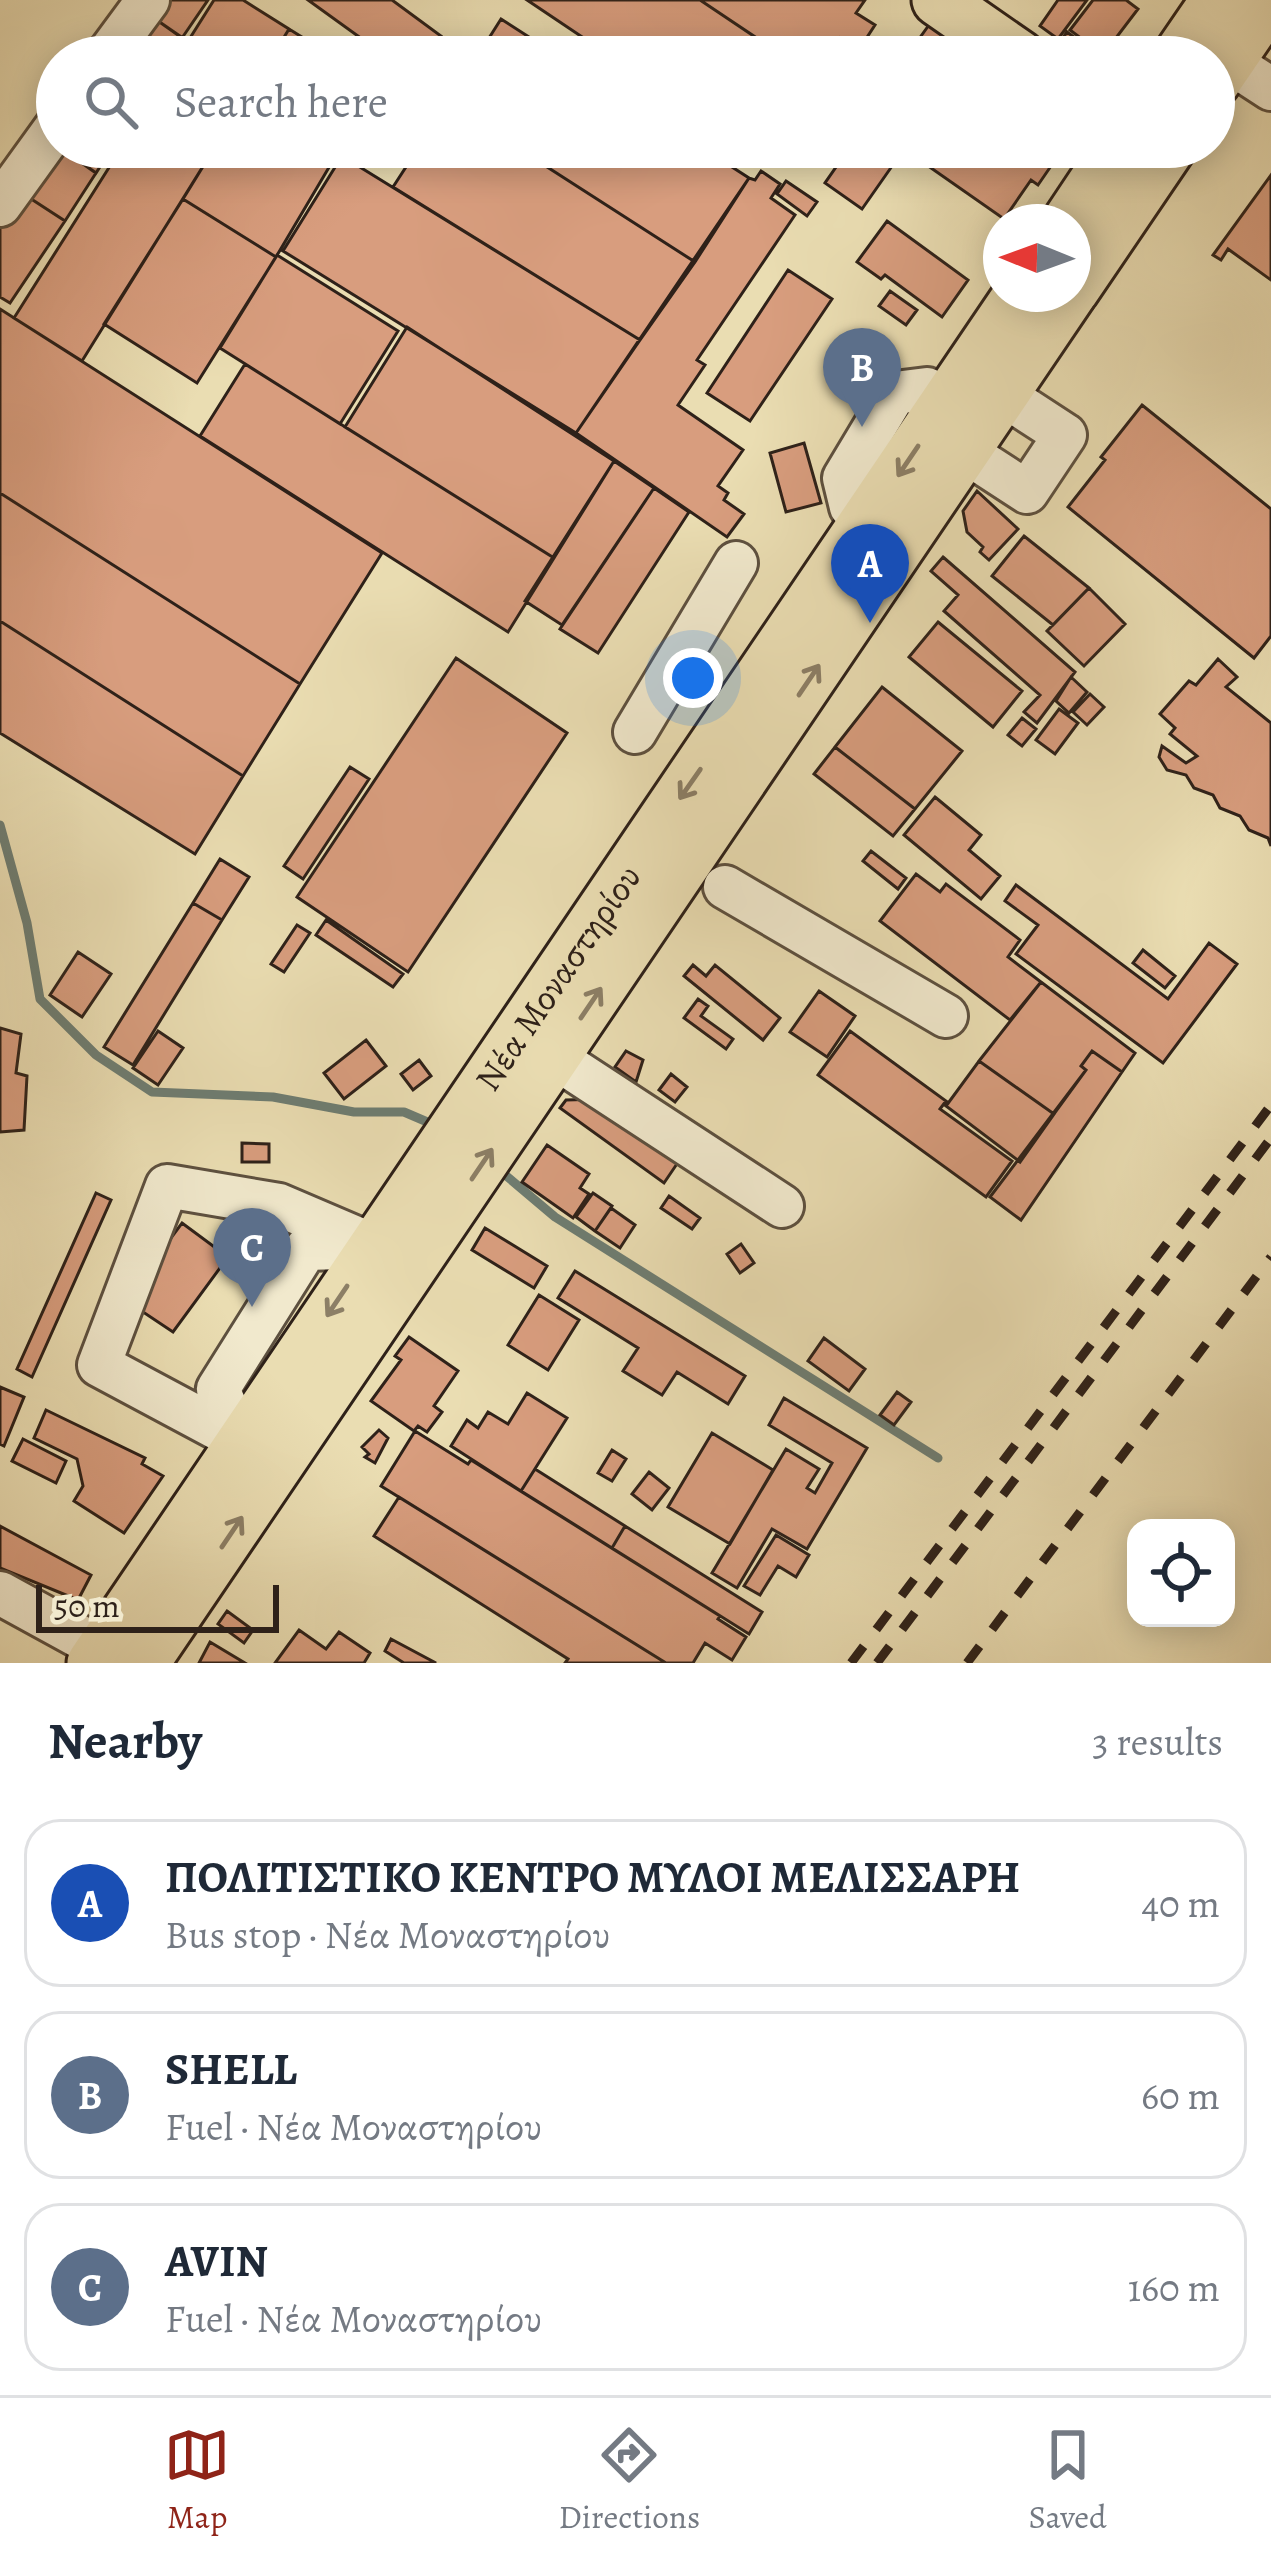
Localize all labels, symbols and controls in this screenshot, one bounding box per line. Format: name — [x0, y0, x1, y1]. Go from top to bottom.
search box — [36, 36, 1235, 168]
icon: search — [78, 69, 144, 135]
text: Search here — [174, 71, 388, 133]
north arrow — [983, 204, 1091, 312]
pin: B — [823, 328, 901, 427]
one-way arrow — [896, 443, 921, 477]
pin: A — [831, 524, 909, 623]
your location — [663, 648, 723, 708]
one-way arrow — [796, 664, 821, 698]
one-way arrow — [678, 767, 703, 801]
street label: Νέα Μοναστηρίου — [463, 855, 652, 1100]
one-way arrow — [578, 987, 603, 1021]
one-way arrow — [469, 1148, 494, 1182]
pin: C — [213, 1208, 291, 1307]
one-way arrow — [325, 1284, 350, 1318]
one-way arrow — [220, 1515, 245, 1549]
map controls — [1127, 1519, 1235, 1627]
button: locate — [1127, 1519, 1235, 1627]
scale bar — [36, 1579, 279, 1632]
text: 50 m — [54, 1583, 120, 1628]
text: Nearby — [48, 1706, 202, 1776]
text: 3 results — [1092, 1715, 1223, 1768]
text: ΠΟΛΙΤΙΣΤΙΚΟ ΚΕΝΤΡΟ ΜΥΛΟΙ ΜΕΛΙΣΣΑΡΗ — [165, 1846, 1020, 1908]
text: A — [78, 1877, 102, 1930]
text: 40 m — [1141, 1877, 1220, 1930]
text: Bus stop · Νέα Μοναστηρίου — [165, 1908, 610, 1961]
text: SHELL — [165, 2038, 297, 2100]
text: B — [78, 2069, 102, 2122]
text: 60 m — [1141, 2069, 1220, 2122]
text: Fuel · Νέα Μοναστηρίου — [165, 2100, 542, 2153]
text: AVIN — [165, 2230, 268, 2292]
text: C — [78, 2261, 102, 2314]
text: 160 m — [1128, 2261, 1220, 2314]
text: Fuel · Νέα Μοναστηρίου — [165, 2292, 542, 2345]
tab: Map — [164, 2422, 230, 2539]
tab: Directions — [559, 2422, 700, 2539]
tab: Saved — [1029, 2422, 1107, 2539]

